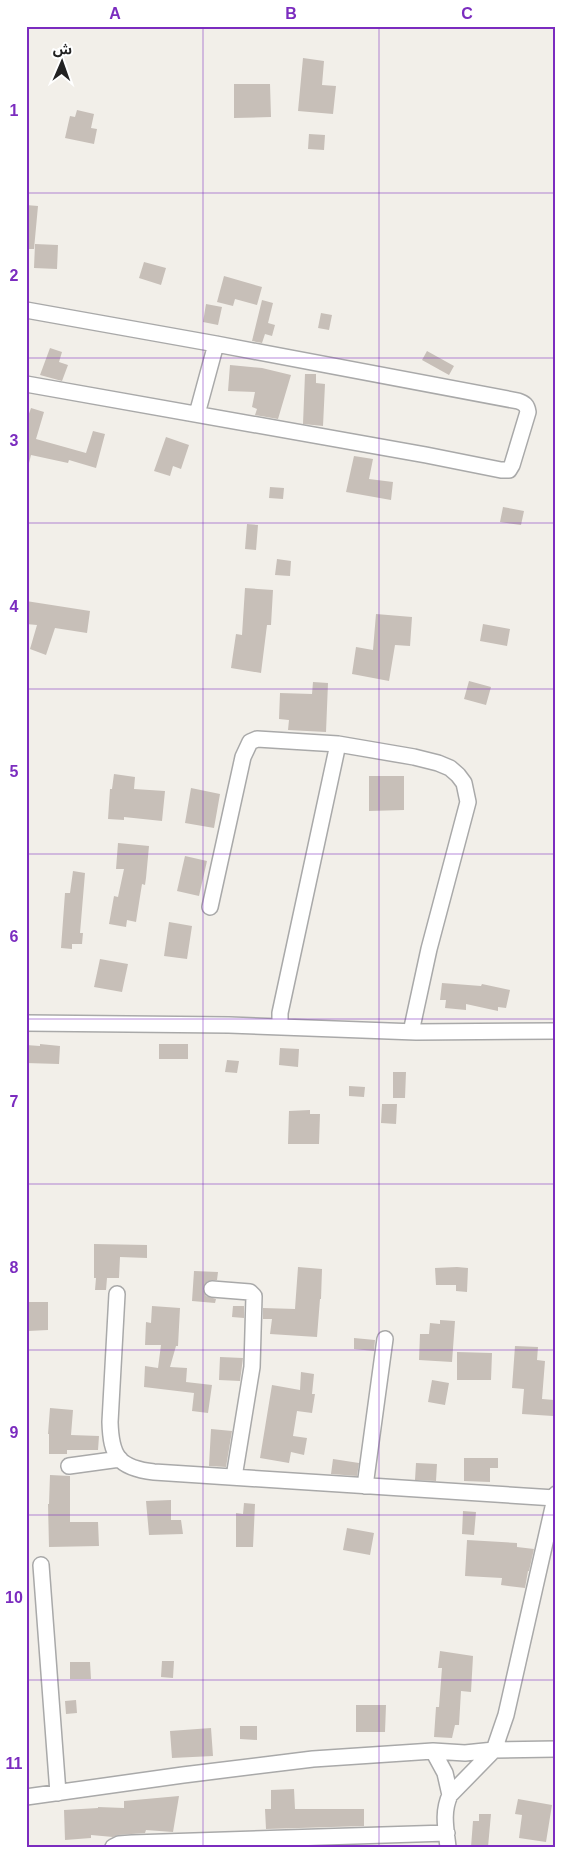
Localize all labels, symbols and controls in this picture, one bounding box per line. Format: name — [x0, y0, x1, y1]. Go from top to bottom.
text: A — [109, 5, 121, 22]
text: B — [285, 5, 297, 22]
text: C — [461, 5, 473, 22]
north arrow — [38, 38, 88, 88]
text: ش — [53, 41, 72, 57]
text: 1 — [10, 102, 19, 119]
text: 2 — [10, 267, 19, 284]
text: 3 — [10, 432, 19, 449]
text: 4 — [10, 598, 19, 615]
text: 5 — [10, 763, 19, 780]
text: 6 — [10, 928, 19, 945]
text: 7 — [10, 1093, 19, 1110]
text: 8 — [10, 1259, 19, 1276]
text: 9 — [10, 1424, 19, 1441]
text: 10 — [5, 1589, 23, 1606]
text: 11 — [6, 1755, 23, 1772]

